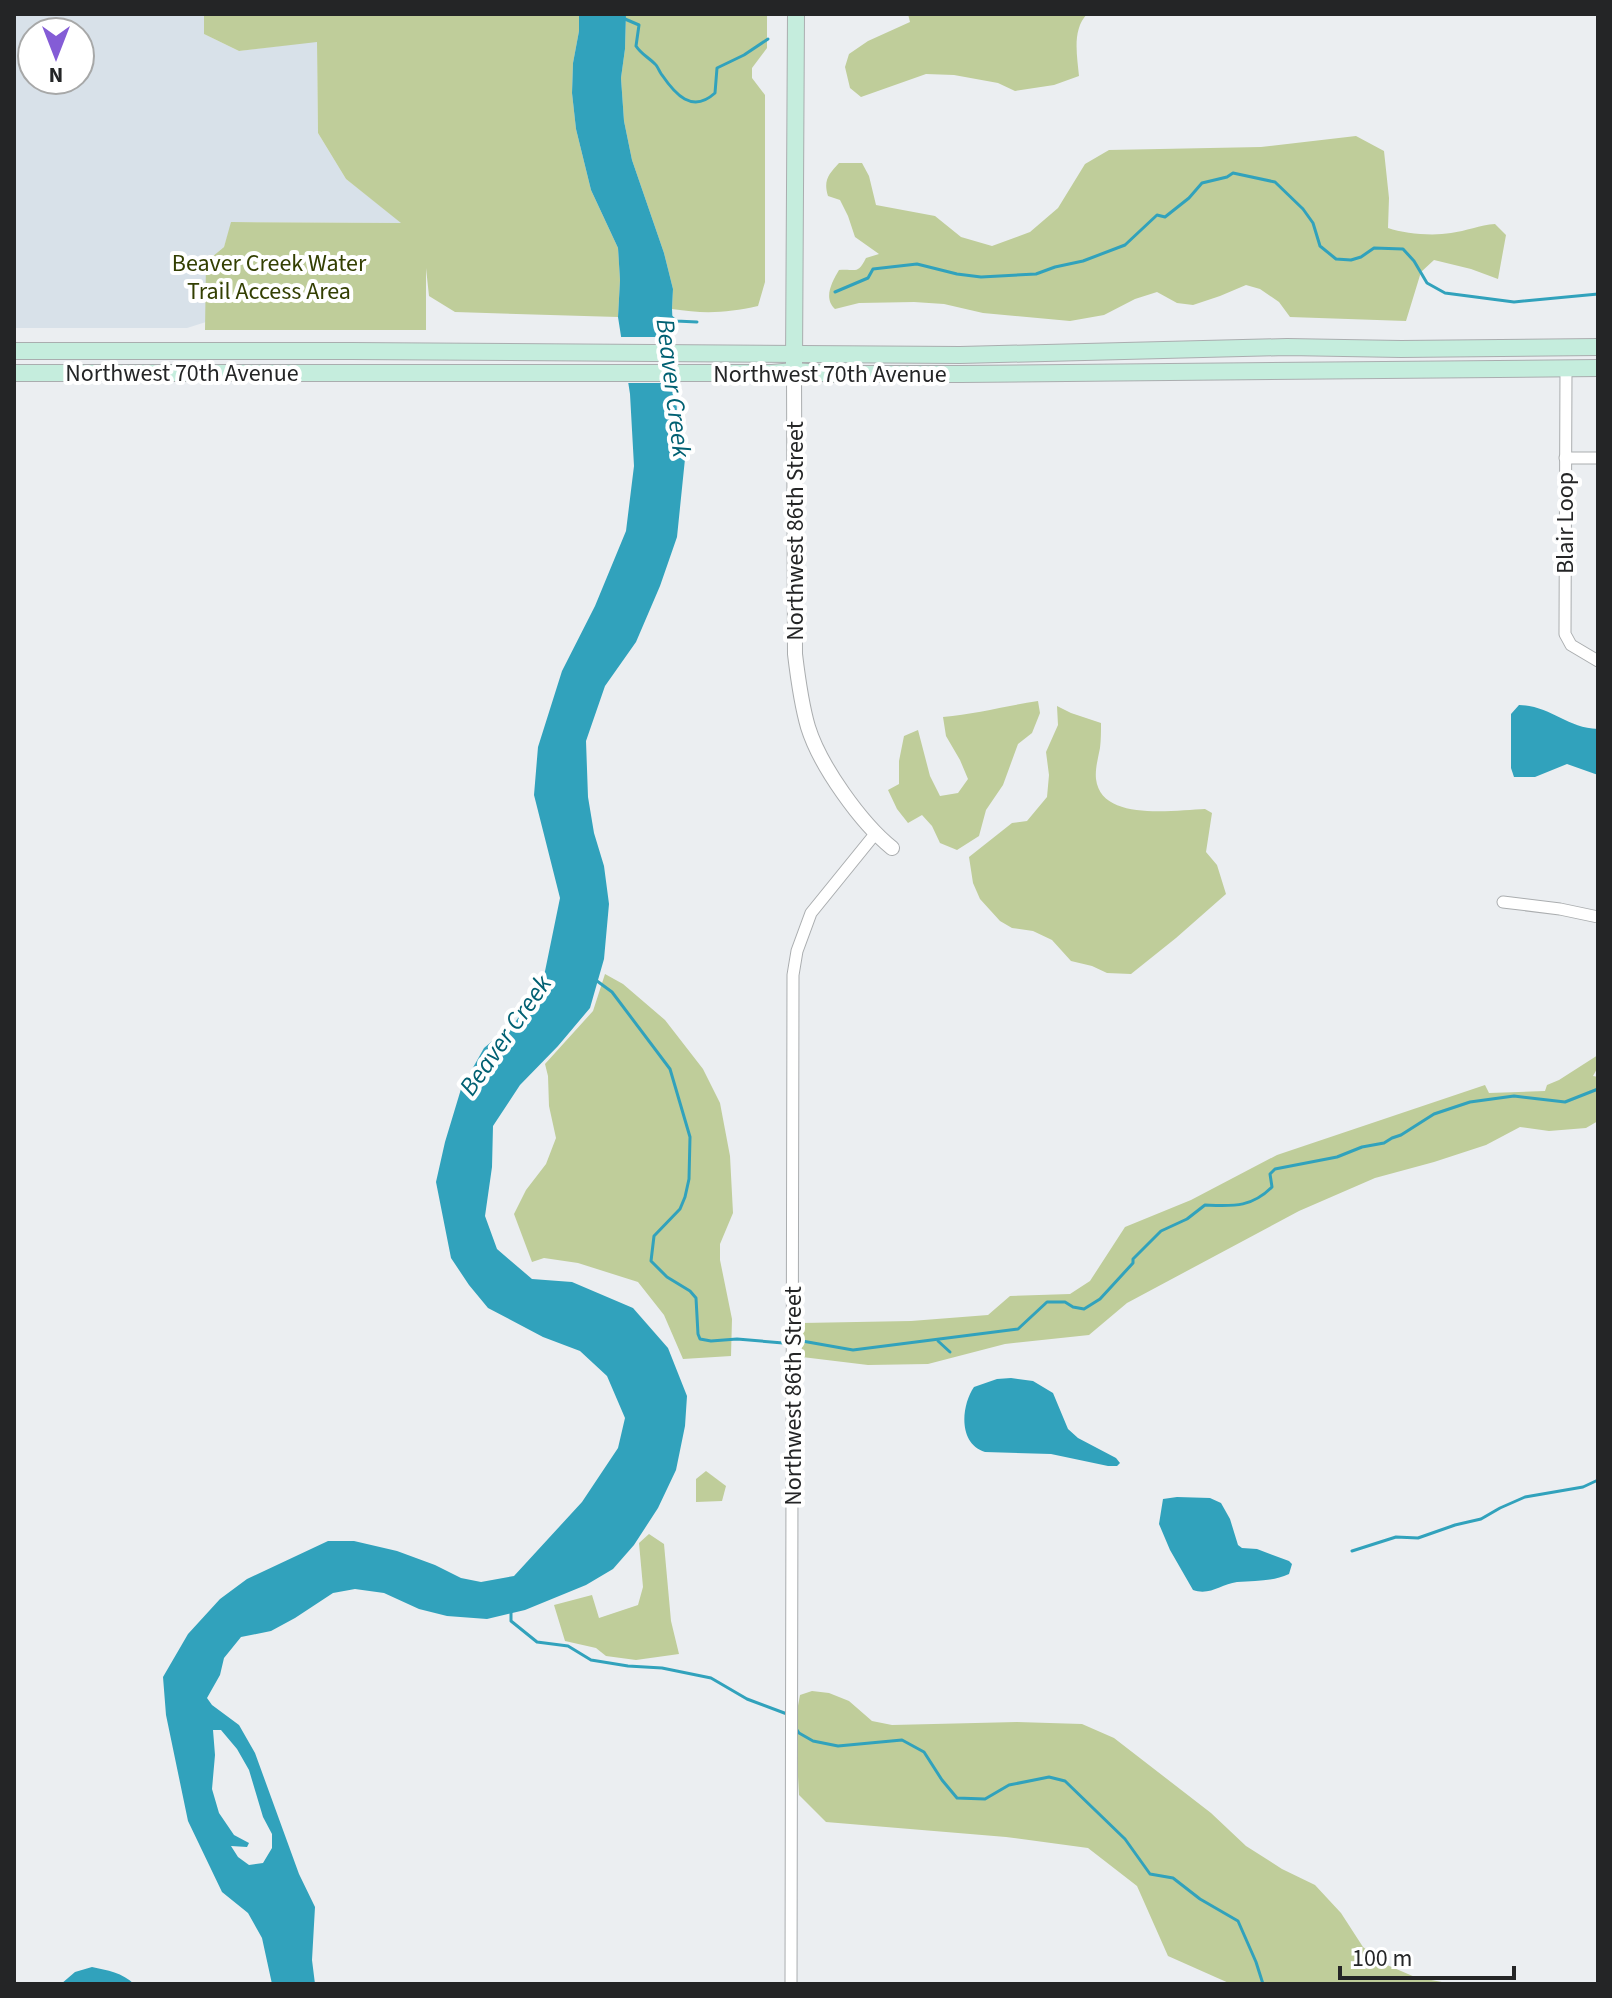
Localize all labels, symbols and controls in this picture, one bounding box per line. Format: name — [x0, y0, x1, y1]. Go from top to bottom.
north arrow — [16, 16, 96, 96]
text: N — [49, 59, 63, 91]
park label: Beaver Creek Water Trail Access Area — [172, 246, 367, 309]
water label: Beaver Creek — [647, 317, 700, 460]
street label: Northwest 70th Avenue — [65, 356, 299, 391]
street label: Northwest 70th Avenue — [713, 357, 947, 392]
street label: Northwest 86th Street — [778, 421, 813, 641]
street label: Blair Loop — [1548, 472, 1583, 574]
water label: Beaver Creek — [450, 967, 561, 1103]
street label: Northwest 86th Street — [776, 1286, 811, 1506]
scale bar — [1340, 1930, 1514, 1980]
text: 100 m — [1352, 1941, 1412, 1976]

